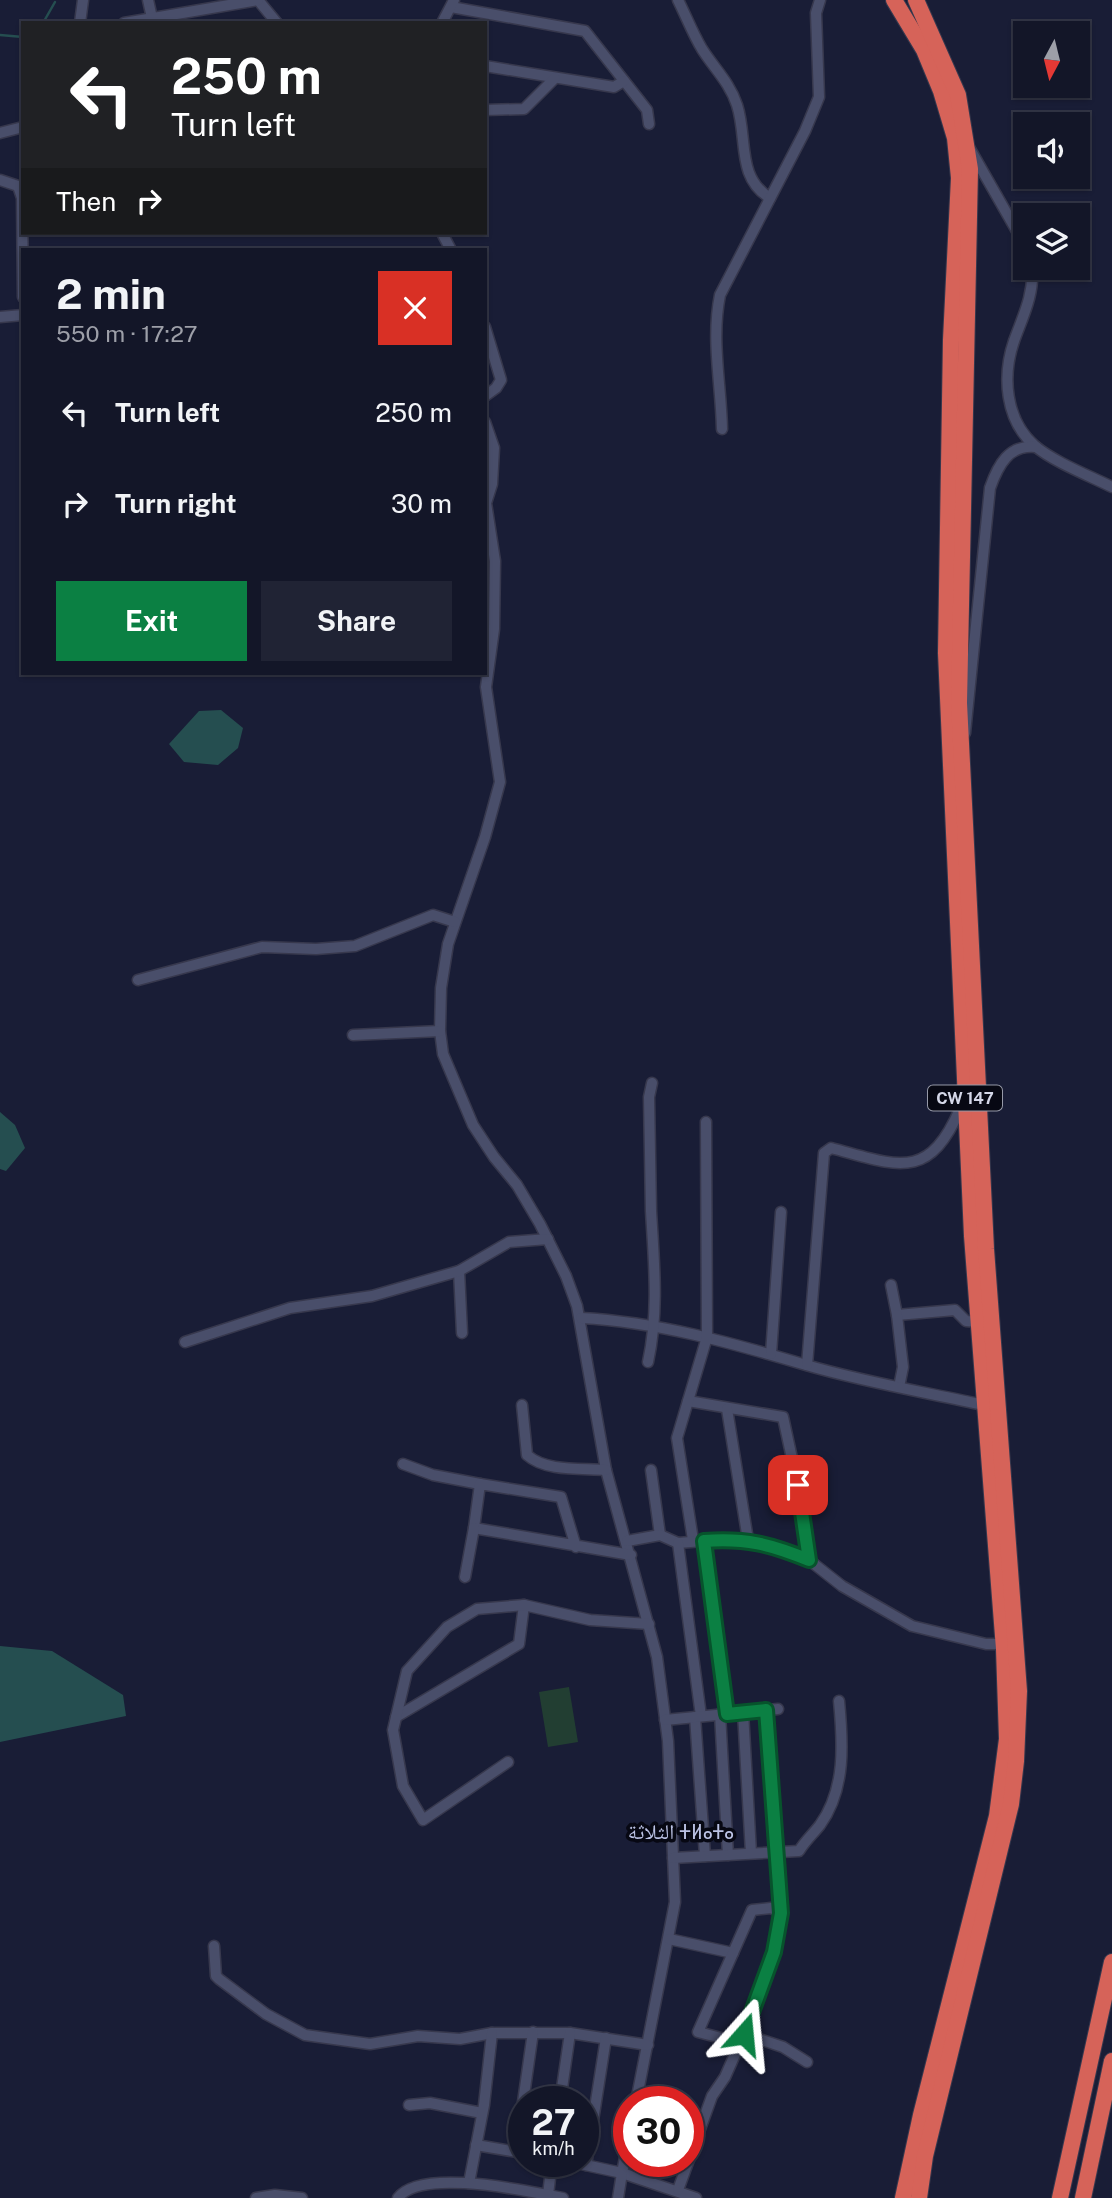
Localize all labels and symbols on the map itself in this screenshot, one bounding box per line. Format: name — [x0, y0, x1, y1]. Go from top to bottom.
north arrow — [1013, 21, 1090, 98]
road number: CW 147 — [928, 1086, 1002, 1110]
pin — [768, 1455, 828, 1515]
district label: الثلاثة ⵜⵍⴰⵜⴰ — [628, 1819, 734, 1844]
position arrow — [707, 1997, 781, 2071]
speed limit sign: 30 — [613, 2086, 704, 2177]

